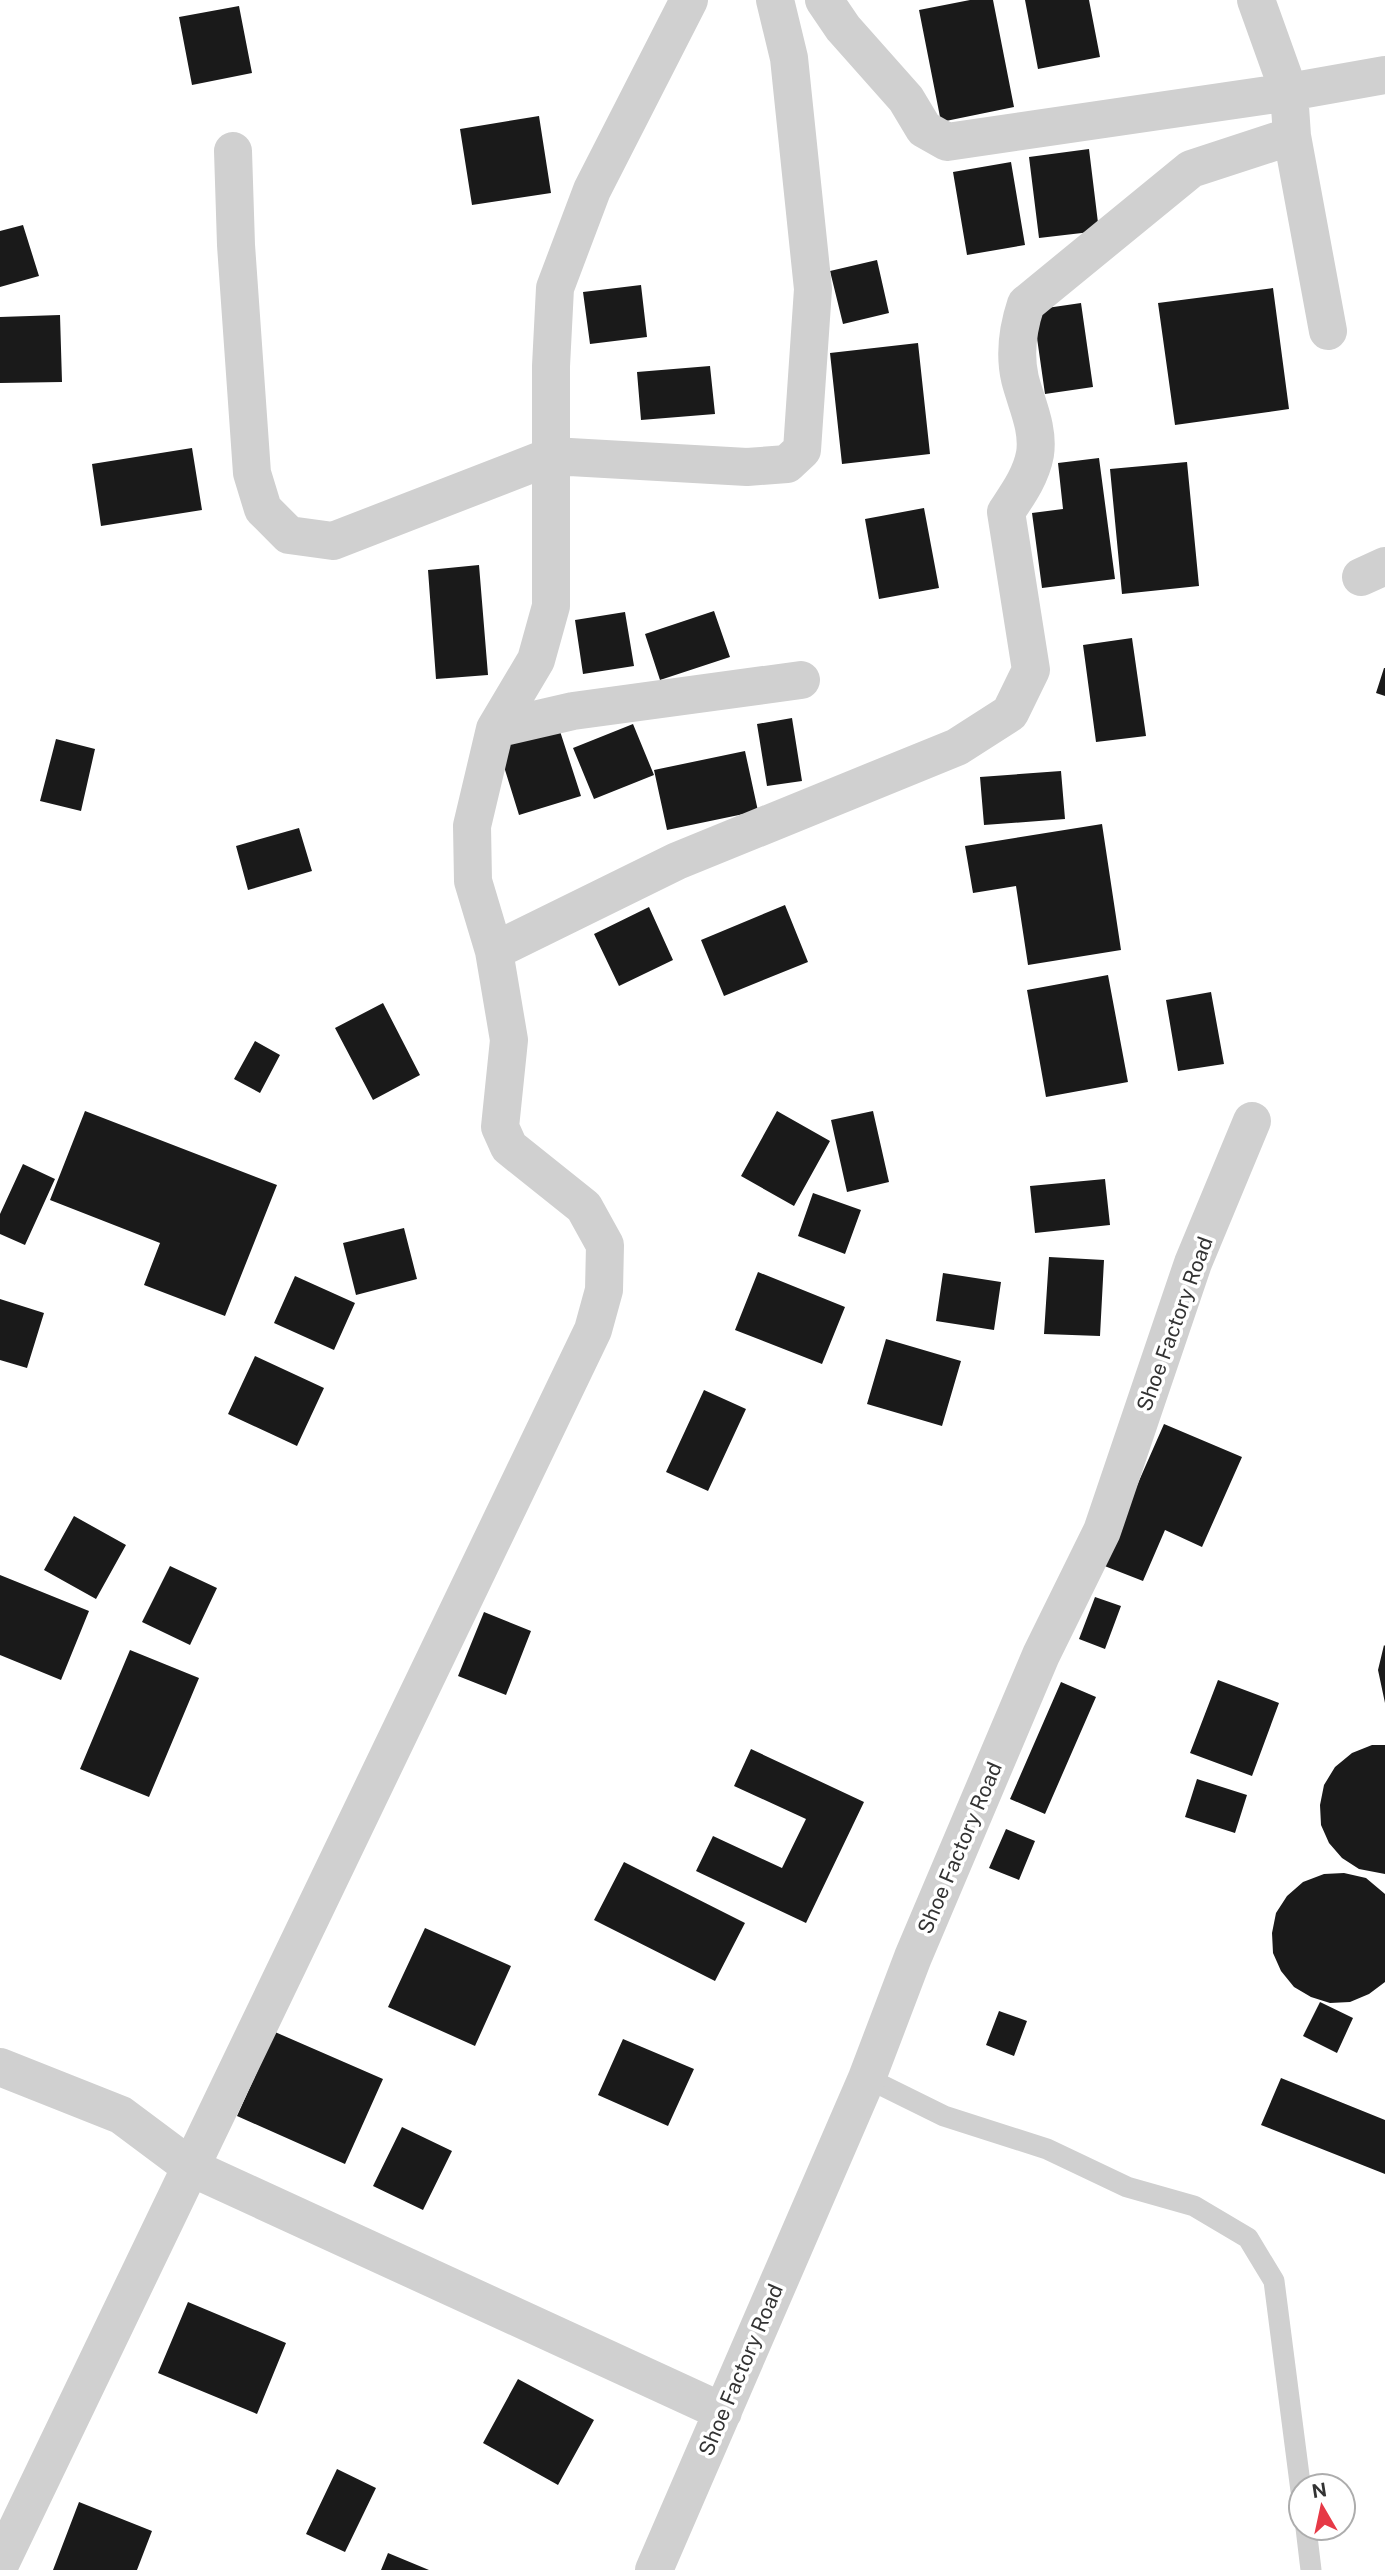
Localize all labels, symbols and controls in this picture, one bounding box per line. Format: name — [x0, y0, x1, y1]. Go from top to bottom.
street label: Shoe Factory Road — [1131, 1233, 1218, 1415]
street label: Shoe Factory Road — [912, 1758, 1007, 1937]
street label: Shoe Factory Road — [693, 2280, 788, 2459]
north arrow — [1287, 2472, 1357, 2542]
text: N — [1310, 2478, 1328, 2502]

